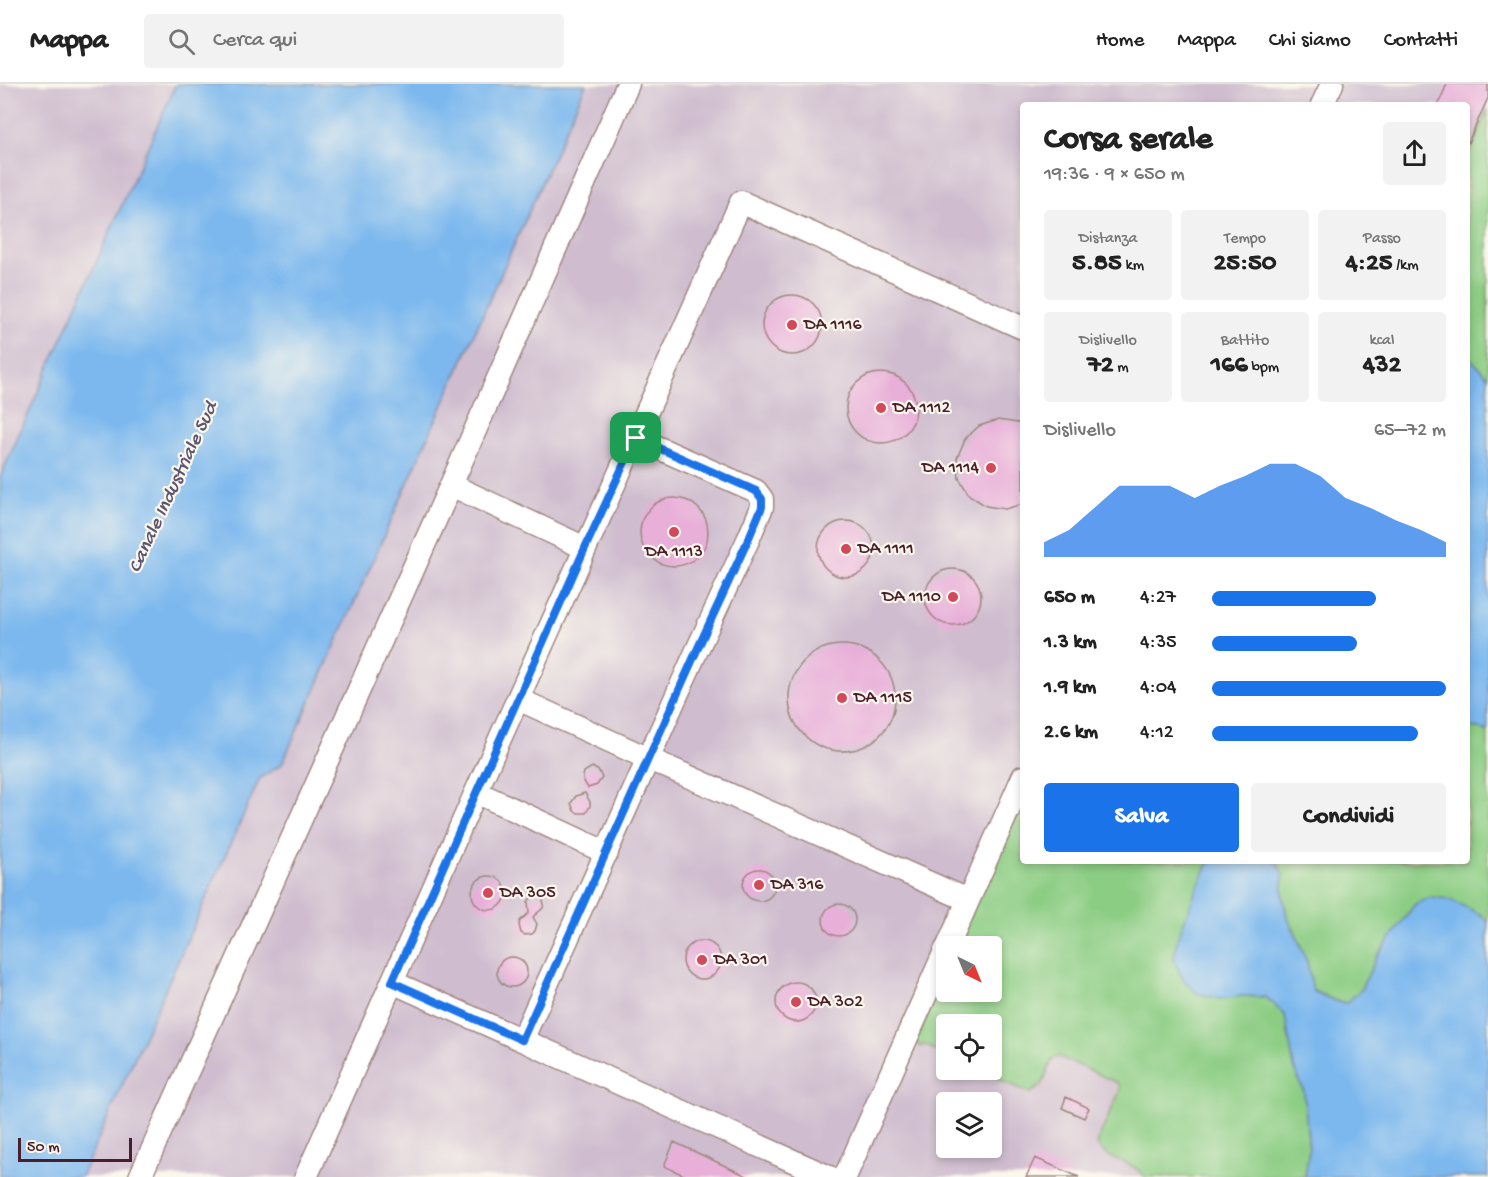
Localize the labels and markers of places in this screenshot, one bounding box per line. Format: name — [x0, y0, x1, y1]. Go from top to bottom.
place label: DA 1116 — [803, 315, 862, 336]
marker: DA 1116 — [785, 318, 799, 332]
place label: DA 1112 — [892, 398, 950, 419]
marker: DA 1112 — [874, 401, 888, 415]
pin — [610, 412, 661, 463]
place label: DA 1114 — [921, 458, 979, 479]
marker: DA 1114 — [984, 461, 998, 475]
marker: DA 1113 — [667, 525, 681, 539]
place label: DA 1111 — [857, 539, 914, 560]
place label: DA 1113 — [644, 542, 703, 563]
marker: DA 1111 — [839, 542, 853, 556]
place label: DA 1110 — [881, 587, 941, 608]
marker: DA 1110 — [946, 590, 960, 604]
place label: DA 1115 — [853, 688, 912, 709]
marker: DA 1115 — [835, 691, 849, 705]
place label: DA 316 — [770, 875, 824, 896]
marker: DA 316 — [752, 878, 766, 892]
place label: DA 305 — [499, 883, 556, 904]
marker: DA 305 — [481, 886, 495, 900]
place label: DA 301 — [713, 950, 767, 971]
marker: DA 301 — [695, 953, 709, 967]
place label: DA 302 — [807, 992, 863, 1013]
marker: DA 302 — [789, 995, 803, 1009]

